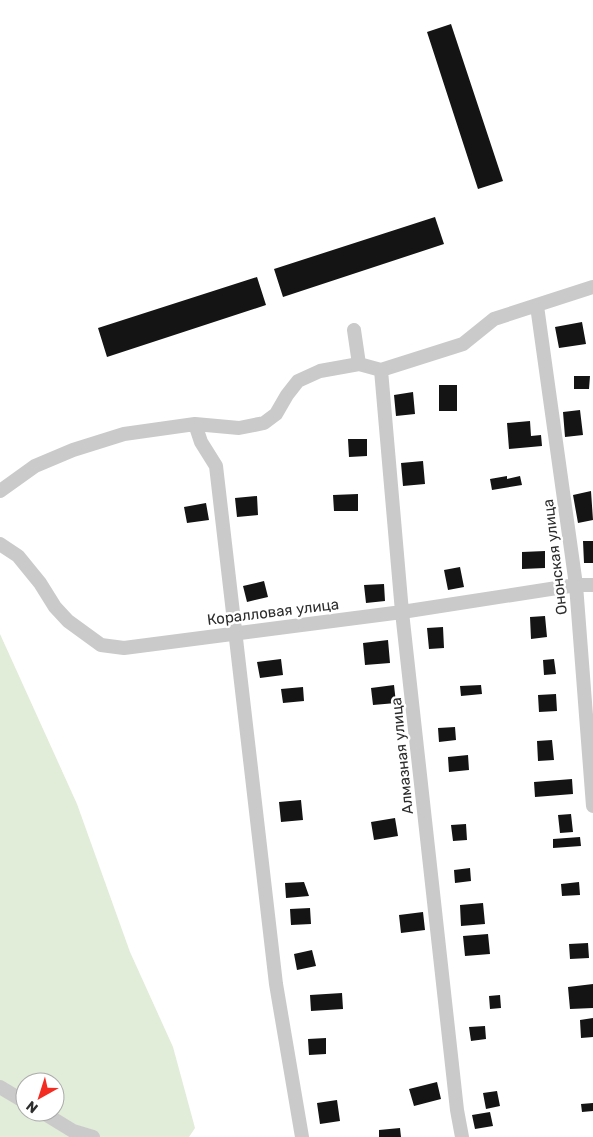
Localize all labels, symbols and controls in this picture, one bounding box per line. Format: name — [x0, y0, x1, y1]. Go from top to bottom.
street label: Ононская улица — [539, 498, 571, 616]
street label: Коралловая улица — [206, 595, 340, 629]
street label: Алмазная улица — [387, 697, 417, 815]
north arrow — [15, 1072, 65, 1122]
text: N — [23, 1097, 41, 1116]

